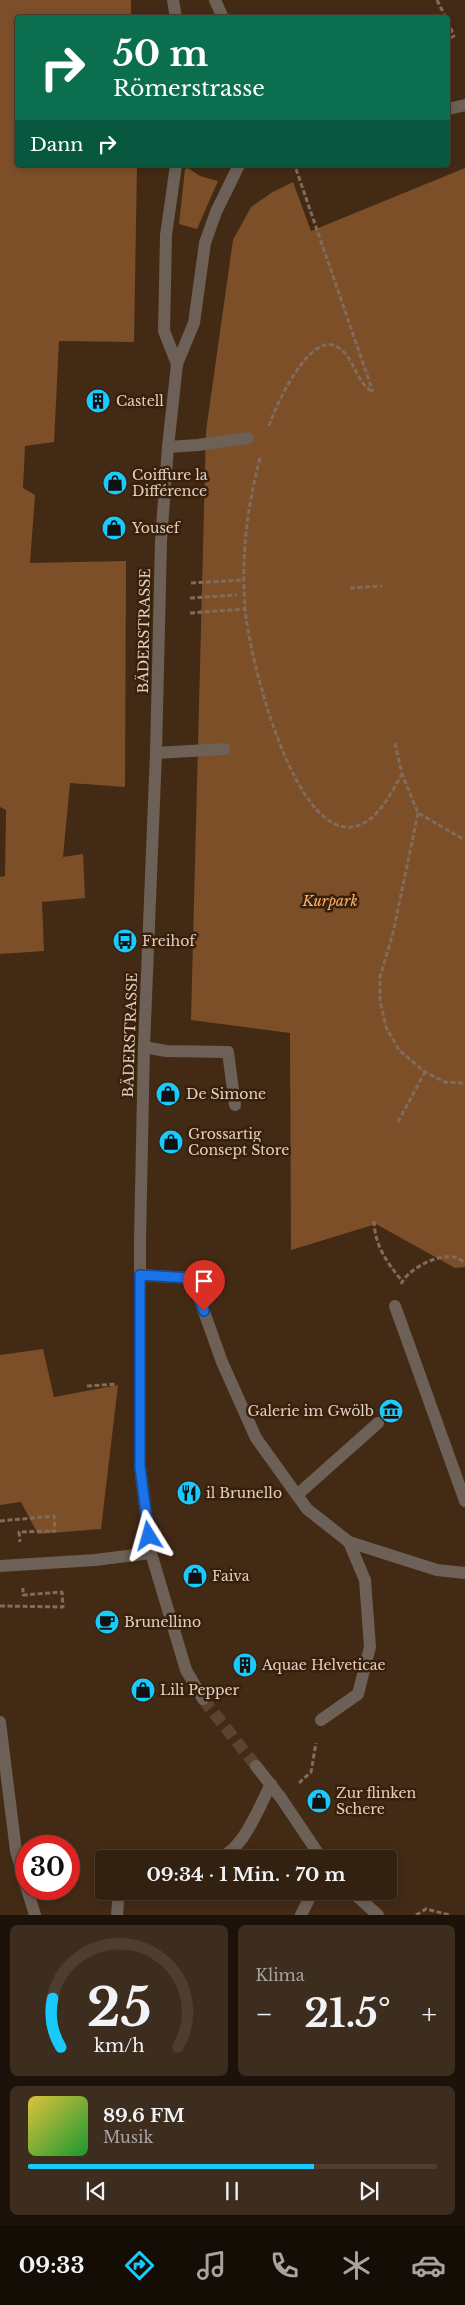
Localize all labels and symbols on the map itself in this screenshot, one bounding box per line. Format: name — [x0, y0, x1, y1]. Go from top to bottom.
building icon: Castell — [85, 388, 111, 414]
place label: Castell — [116, 392, 164, 410]
place label: Coiffure la Différence — [132, 466, 208, 500]
shop icon: Coiffure la Différence — [102, 470, 128, 496]
shop icon: Yousef — [101, 515, 127, 541]
place label: Yousef — [131, 519, 182, 537]
street label: BÄDERSTRASSE — [134, 568, 154, 694]
park label: Kurpark — [301, 892, 358, 910]
bus stop icon: Freihof — [112, 928, 138, 954]
place label: Freihof — [142, 932, 197, 950]
street label: BÄDERSTRASSE — [119, 972, 141, 1098]
shop icon: De Simone — [155, 1081, 181, 1107]
place label: De Simone — [186, 1085, 266, 1103]
place label: Grossartig Consept Store — [188, 1125, 289, 1159]
shop icon: Grossartig Consept Store — [158, 1129, 184, 1155]
pin — [183, 1260, 225, 1311]
museum icon: Galerie im Gwölb — [378, 1398, 404, 1424]
place label: Galerie im Gwölb — [248, 1402, 374, 1420]
restaurant icon: il Brunello — [176, 1480, 202, 1506]
place label: il Brunello — [206, 1484, 282, 1502]
position arrow — [122, 1509, 174, 1561]
shop icon: Faiva — [182, 1563, 208, 1589]
place label: Faiva — [212, 1567, 250, 1585]
cafe icon: Brunellino — [94, 1609, 120, 1635]
place label: Brunellino — [124, 1613, 201, 1631]
building icon: Aquae Helveticae — [232, 1652, 258, 1678]
place label: Aquae Helveticae — [261, 1656, 386, 1674]
shop icon: Lili Pepper — [130, 1677, 156, 1703]
place label: Lili Pepper — [160, 1681, 240, 1699]
place label: Zur flinken Schere — [336, 1784, 416, 1818]
shop icon: Zur flinken Schere — [306, 1788, 332, 1814]
speed limit sign: 30 — [15, 1835, 80, 1900]

